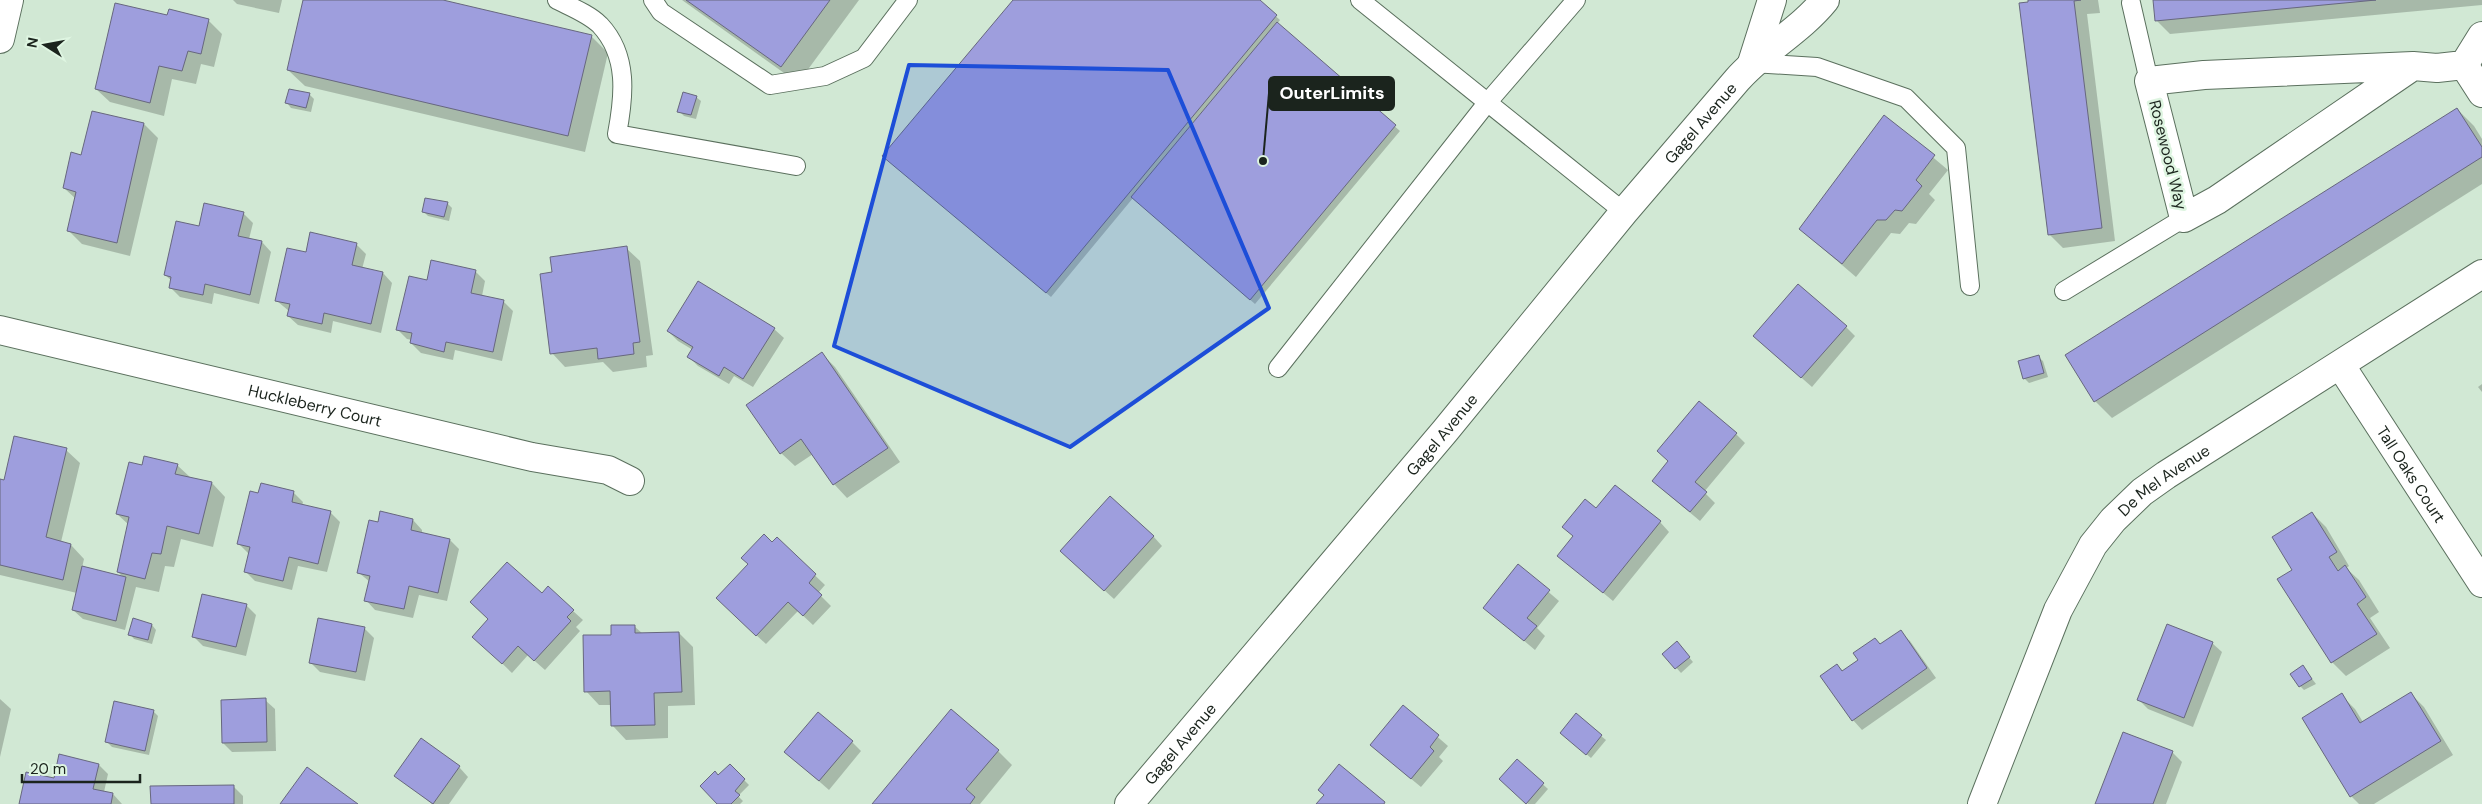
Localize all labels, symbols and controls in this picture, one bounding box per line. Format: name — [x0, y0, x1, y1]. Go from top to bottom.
north arrow — [20, 20, 70, 70]
text: N — [22, 36, 42, 49]
callout: OuterLimits — [1269, 77, 1394, 110]
street label: Gagel Avenue — [1660, 78, 1741, 168]
text: OuterLimits — [1279, 81, 1385, 105]
street label: Rosewood Way — [2144, 98, 2192, 212]
street label: Huckleberry Court — [246, 379, 384, 431]
street label: Gagel Avenue — [1401, 389, 1482, 480]
street label: Tall Oaks Court — [2372, 422, 2450, 527]
street label: De Mel Avenue — [2113, 439, 2214, 520]
street label: Gagel Avenue — [1139, 698, 1221, 789]
scale bar — [22, 752, 140, 784]
text: 20 m — [30, 759, 66, 779]

